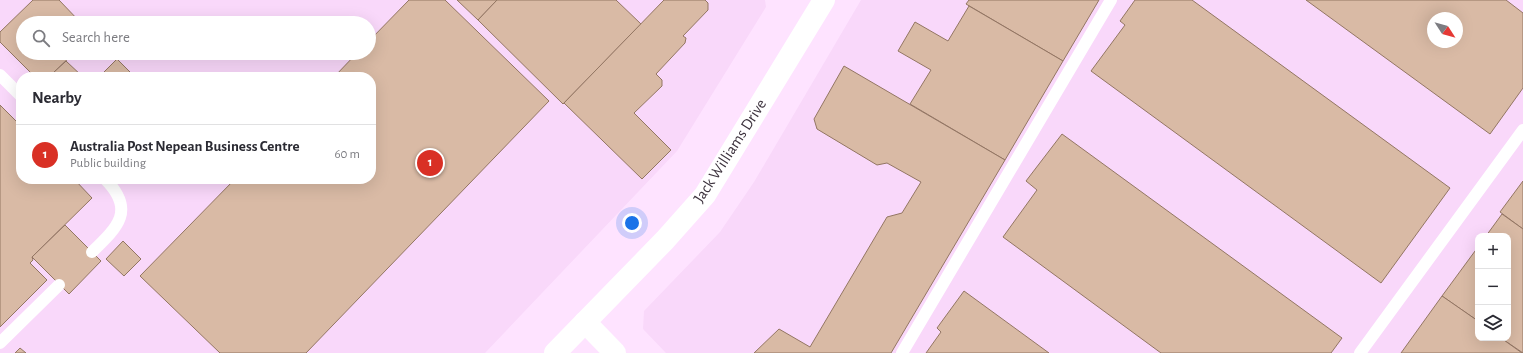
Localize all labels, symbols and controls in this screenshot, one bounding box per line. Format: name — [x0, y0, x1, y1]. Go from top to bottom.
north arrow — [1427, 12, 1463, 48]
search box — [16, 16, 376, 60]
icon: search — [30, 27, 52, 49]
text: Search here — [62, 30, 130, 45]
text: Nearby — [32, 89, 82, 106]
street label: Jack Williams Drive — [691, 96, 769, 206]
text: Australia Post Nepean Business Centre — [70, 139, 300, 154]
text: 1 — [43, 148, 47, 161]
text: 60 m — [334, 148, 360, 161]
pin: 1 — [417, 148, 443, 178]
text: Public building — [70, 157, 146, 170]
your location — [622, 213, 642, 233]
map controls — [1475, 233, 1511, 341]
button: + — [1475, 233, 1511, 269]
button: − — [1475, 269, 1511, 305]
button: layers — [1475, 305, 1511, 341]

